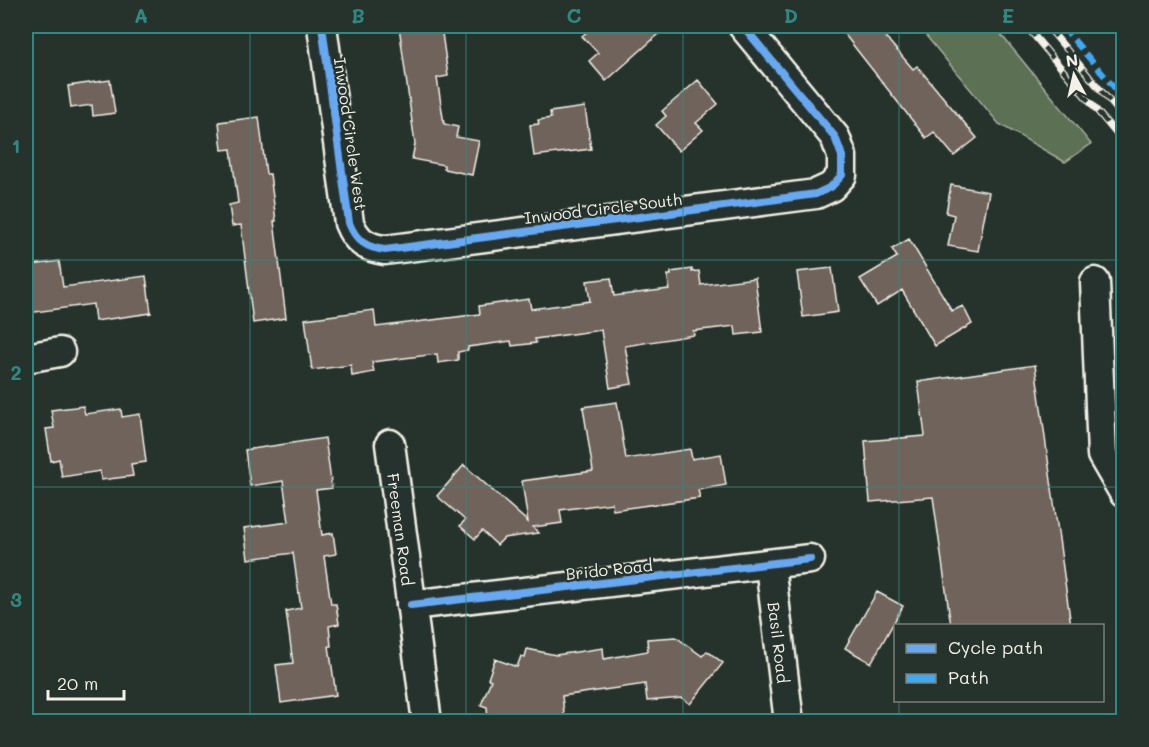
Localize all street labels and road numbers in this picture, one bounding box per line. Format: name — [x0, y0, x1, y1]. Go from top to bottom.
street label: Inwood Circle West — [330, 56, 372, 212]
street label: Inwood Circle South — [523, 188, 683, 228]
street label: Freeman Road — [383, 472, 419, 587]
street label: Brido Road — [564, 554, 654, 584]
street label: Basil Road — [764, 601, 795, 684]

